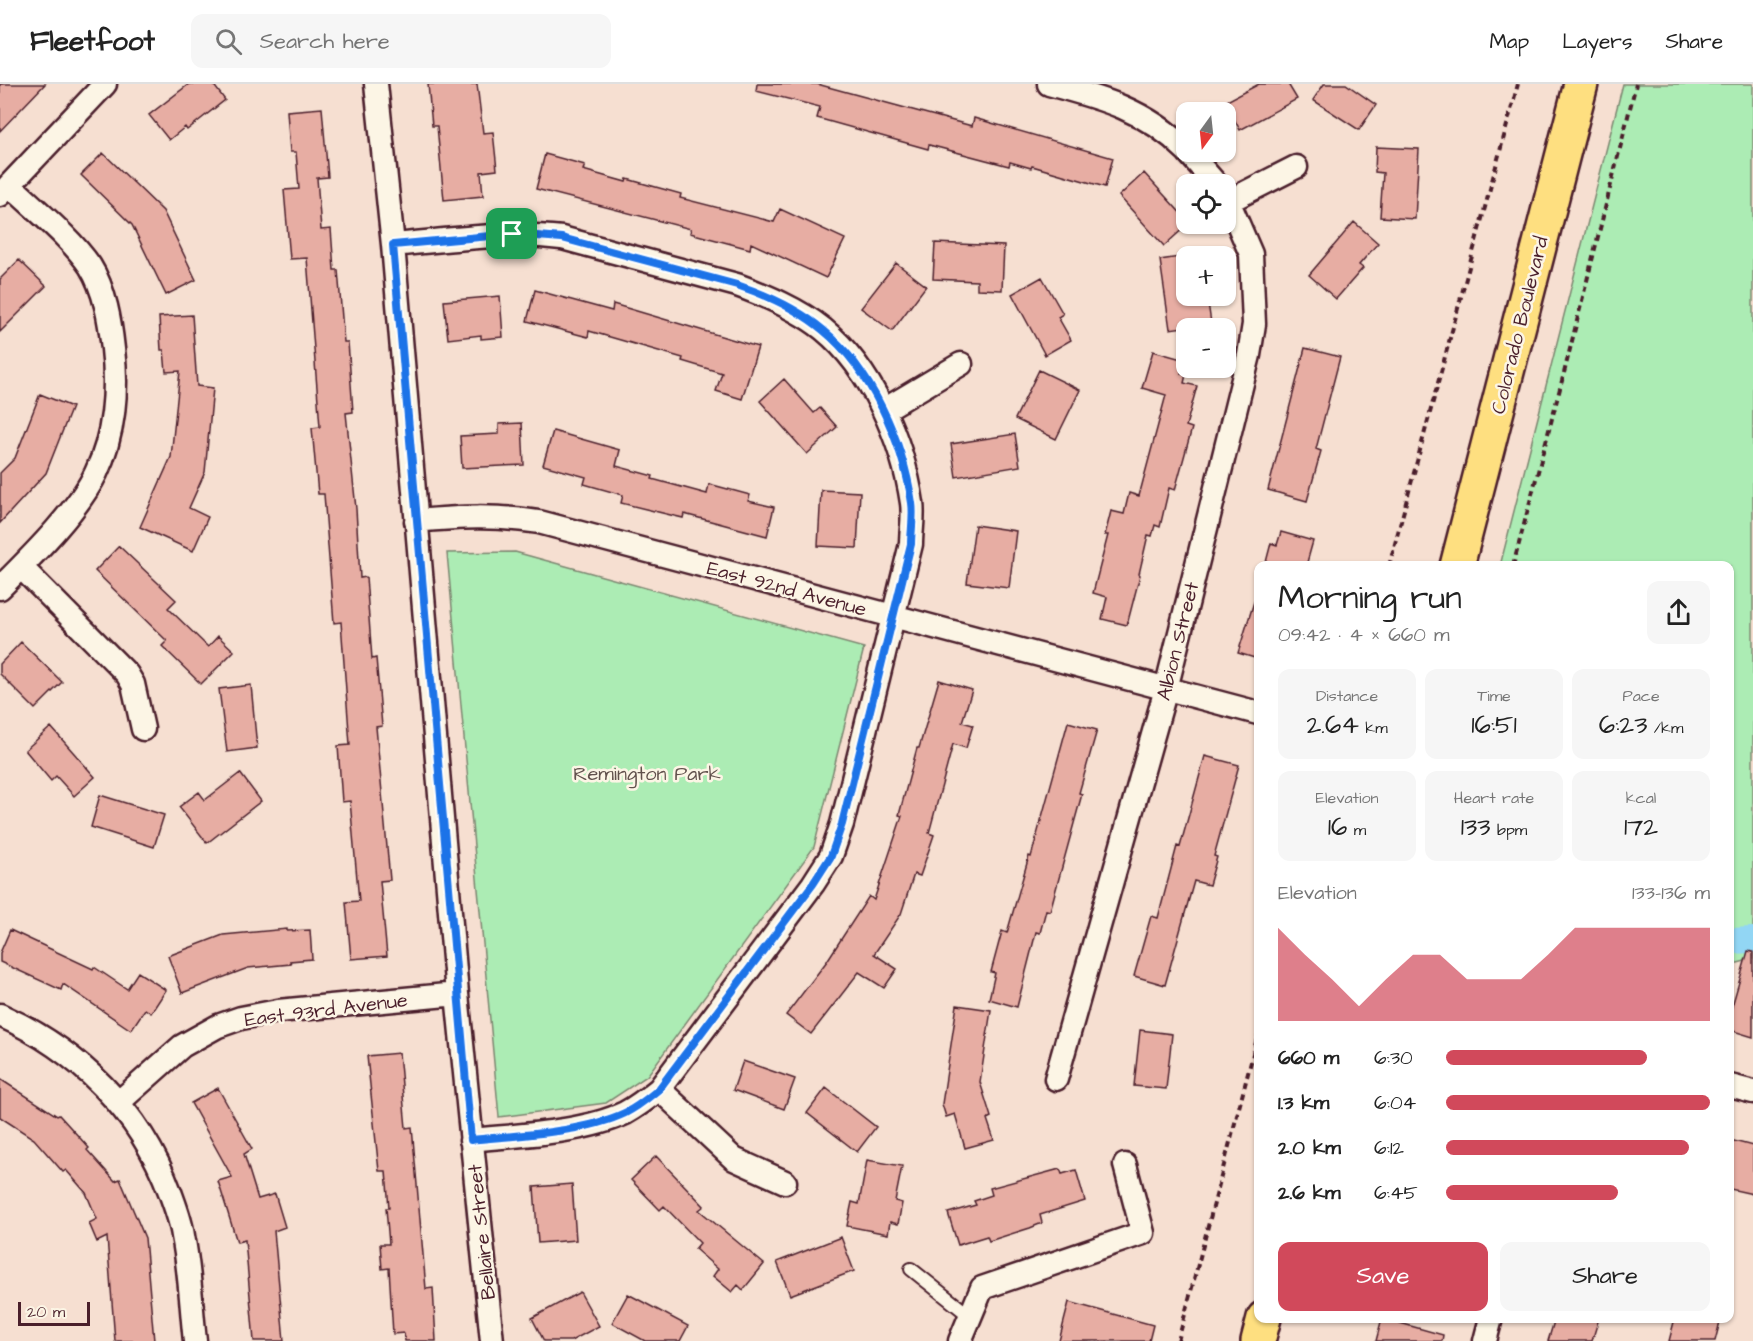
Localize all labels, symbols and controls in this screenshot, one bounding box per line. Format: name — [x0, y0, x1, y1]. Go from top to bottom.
search box — [191, 14, 611, 68]
text: Fleetfoot — [30, 22, 155, 61]
icon: search — [212, 25, 245, 58]
text: Search here — [260, 26, 390, 57]
text: Map — [1489, 27, 1529, 56]
text: Layers — [1562, 27, 1632, 56]
text: Share — [1665, 27, 1723, 56]
north arrow — [1176, 102, 1236, 162]
map controls — [1176, 102, 1236, 378]
button: locate — [1176, 174, 1236, 234]
pin — [486, 208, 537, 259]
icon: arrive — [495, 217, 528, 250]
street label: Colorado Boulevard — [1484, 234, 1556, 417]
button: + — [1176, 246, 1236, 306]
button: − — [1176, 318, 1236, 378]
street label: East 92nd Avenue — [704, 554, 870, 624]
text: Morning run — [1278, 575, 1462, 621]
street label: Albion Street — [1150, 579, 1206, 703]
button: share — [1647, 581, 1710, 644]
text: 09:42 · 4 × 660 m — [1278, 621, 1450, 649]
text: Distance — [1316, 685, 1378, 707]
text: Time — [1477, 685, 1511, 707]
text: Pace — [1622, 685, 1660, 707]
text: 2.64 — [1306, 707, 1359, 743]
text: 16:51 — [1471, 707, 1517, 743]
text: 6:23 — [1599, 707, 1647, 743]
text: km — [1359, 717, 1388, 739]
text: /km — [1647, 717, 1683, 739]
park label: Remington Park — [573, 760, 721, 789]
text: Elevation — [1316, 787, 1378, 809]
text: Heart rate — [1454, 787, 1534, 809]
text: kcal — [1626, 787, 1656, 809]
text: 16 — [1328, 809, 1347, 845]
text: 133 — [1461, 809, 1491, 845]
text: 172 — [1624, 809, 1658, 845]
text: m — [1347, 819, 1366, 841]
text: bpm — [1491, 819, 1527, 841]
text: Elevation — [1278, 879, 1357, 907]
text: 133–136 m — [1632, 879, 1710, 907]
street label: East 93rd Avenue — [243, 986, 409, 1034]
text: 660 m — [1278, 1044, 1339, 1072]
text: 6:30 — [1374, 1044, 1413, 1072]
text: 1.3 km — [1278, 1089, 1329, 1117]
text: 6:04 — [1374, 1089, 1416, 1117]
text: 2.0 km — [1278, 1134, 1341, 1162]
text: 6:12 — [1374, 1134, 1404, 1162]
street label: Bellaire Street — [461, 1163, 503, 1301]
text: 2.6 km — [1278, 1179, 1341, 1207]
text: 6:45 — [1374, 1179, 1418, 1207]
button: Save — [1278, 1242, 1488, 1311]
button: Share — [1500, 1242, 1710, 1311]
scale bar — [18, 1299, 90, 1326]
text: 20 m — [27, 1301, 65, 1323]

